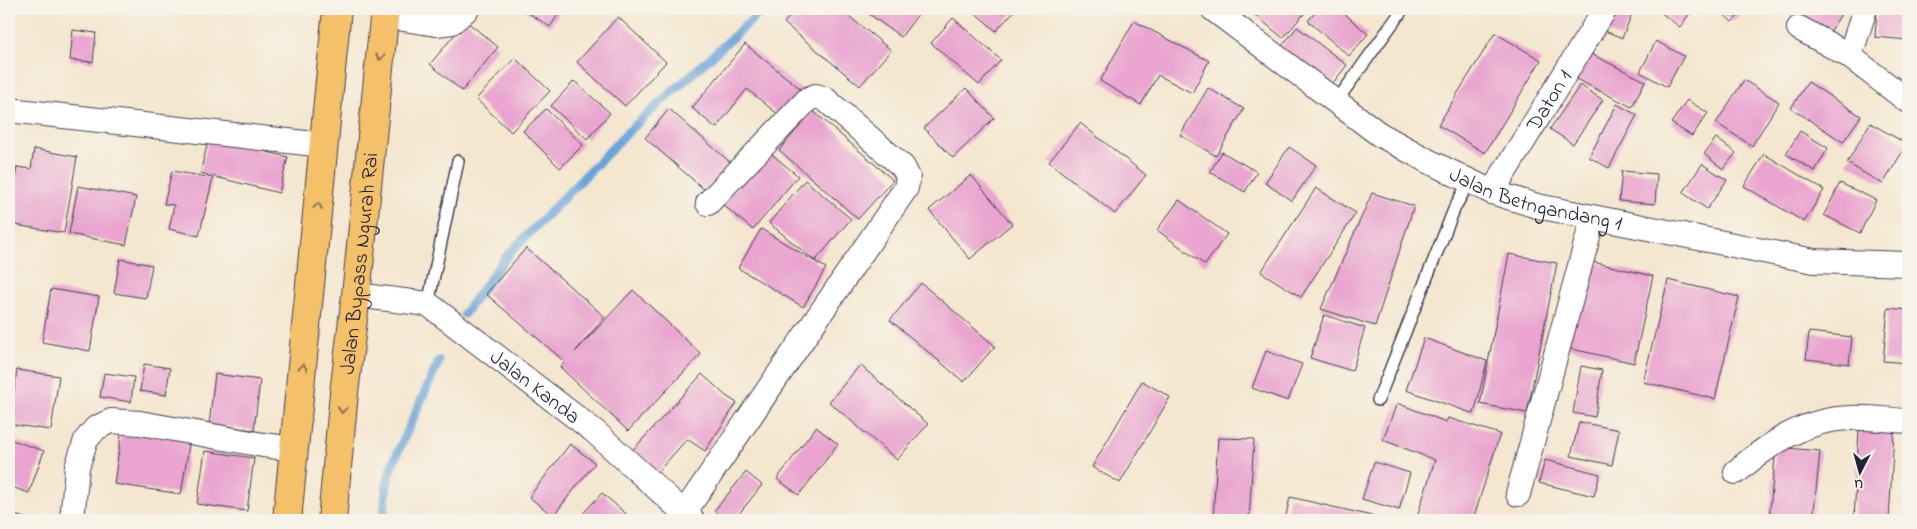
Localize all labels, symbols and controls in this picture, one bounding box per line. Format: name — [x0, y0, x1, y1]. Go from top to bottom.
one-way arrow — [375, 54, 386, 62]
street label: Daton 1 — [1520, 64, 1581, 138]
street label: Jalan Bypass Ngurah Rai — [333, 151, 387, 376]
street label: Jalan Betngandang 1 — [1444, 160, 1625, 240]
one-way arrow — [313, 201, 324, 209]
street label: Jalan Kanda — [483, 343, 586, 432]
one-way arrow — [297, 363, 308, 371]
one-way arrow — [337, 406, 348, 414]
north arrow — [1834, 446, 1884, 496]
text: U — [1853, 473, 1864, 494]

